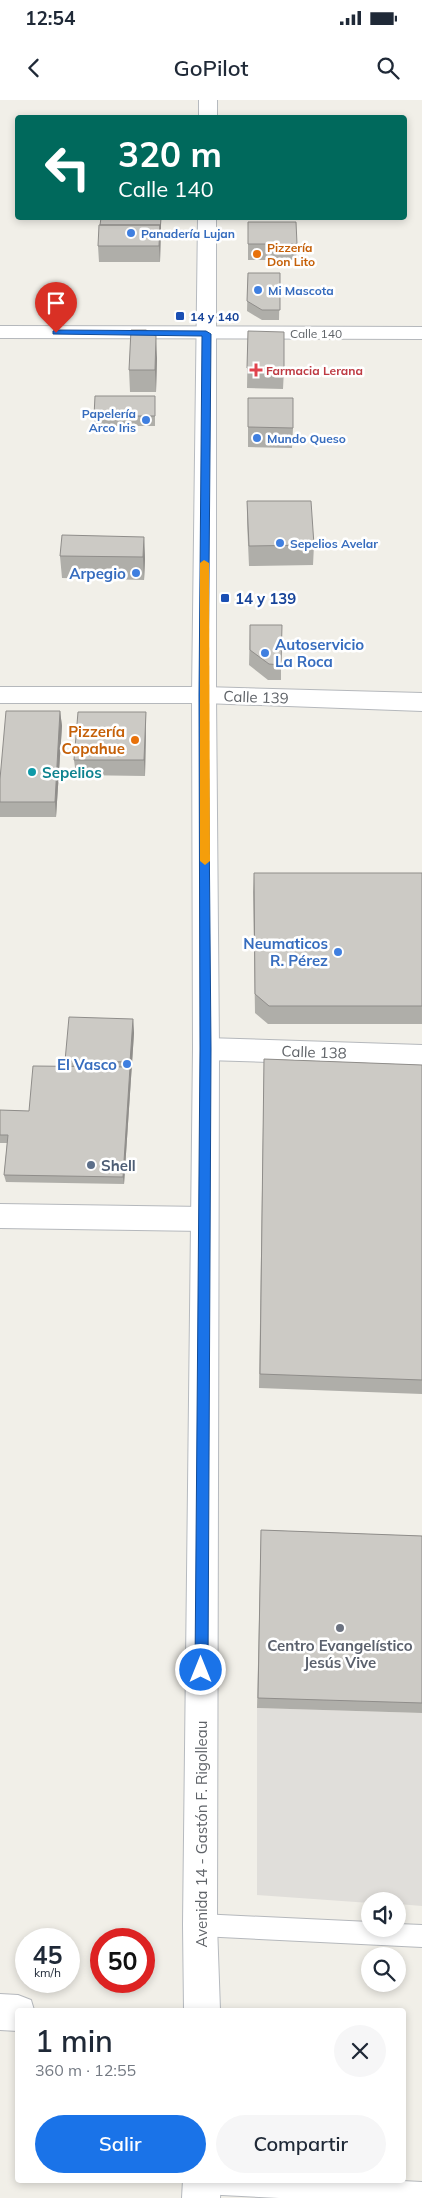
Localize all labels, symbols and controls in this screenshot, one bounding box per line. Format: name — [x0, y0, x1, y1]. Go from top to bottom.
text: 12:54 — [25, 6, 75, 30]
icon: back — [20, 54, 48, 82]
text: GoPilot — [173, 54, 249, 82]
icon: search — [374, 54, 402, 82]
text: 320 m — [118, 132, 222, 176]
icon: left — [35, 135, 100, 200]
text: Calle 140 — [118, 175, 214, 203]
place label: Panadería Lujan — [141, 226, 235, 241]
marker: Panadería Lujan — [125, 227, 137, 239]
place label: Pizzería Don Lito — [267, 240, 315, 269]
marker: Pizzería Don Lito — [251, 248, 263, 260]
pin — [35, 282, 77, 333]
place label: Mi Mascota — [268, 283, 334, 298]
marker: Mi Mascota — [252, 284, 264, 296]
icon: arrive — [42, 289, 70, 317]
place label: 14 y 140 — [190, 309, 239, 324]
marker: 14 y 140 — [174, 310, 186, 322]
street label: Calle 140 — [290, 326, 342, 341]
place label: Farmacia Lerana — [266, 363, 363, 378]
marker: Farmacia Lerana — [250, 364, 262, 376]
place label: Papelería Arco Iris — [82, 406, 136, 435]
marker: Papelería Arco Iris — [140, 414, 152, 426]
place label: Mundo Queso — [267, 431, 346, 446]
marker: Mundo Queso — [251, 432, 263, 444]
place label: Sepelios Avelar — [290, 536, 378, 551]
marker: Sepelios Avelar — [274, 537, 286, 549]
place label: Arpegio — [69, 564, 126, 583]
marker: Arpegio — [130, 567, 142, 579]
place label: 14 y 139 — [235, 589, 296, 608]
marker: 14 y 139 — [219, 592, 231, 604]
place label: Autoservicio La Roca — [275, 635, 364, 671]
marker: Autoservicio La Roca — [259, 647, 271, 659]
street label: Calle 139 — [223, 686, 289, 708]
place label: Pizzería Copahue — [62, 722, 125, 758]
marker: Pizzería Copahue — [129, 734, 141, 746]
place label: Sepelios — [42, 763, 102, 782]
marker: Sepelios — [26, 766, 38, 778]
place label: Neumaticos R. Pérez — [243, 934, 328, 970]
marker: Neumaticos R. Pérez — [332, 946, 344, 958]
street label: Calle 138 — [281, 1041, 347, 1063]
place label: El Vasco — [57, 1055, 117, 1074]
marker: El Vasco — [121, 1058, 133, 1070]
place label: Shell — [101, 1156, 136, 1175]
marker: Shell — [85, 1159, 97, 1171]
marker: Centro Evangelístico Jesús Vive — [334, 1622, 346, 1634]
place label: Centro Evangelístico Jesús Vive — [267, 1636, 413, 1672]
position arrow — [174, 1643, 226, 1695]
street label: Avenida 14 - Gastón F. Rigolleau — [192, 1721, 211, 1947]
map controls — [361, 1892, 406, 1992]
button: sound — [361, 1892, 406, 1937]
speed limit sign: 50 — [90, 1928, 155, 1993]
text: 45 — [32, 1939, 63, 1970]
button: search — [361, 1947, 406, 1992]
text: km/h — [34, 1965, 61, 1980]
text: 1 min — [35, 2022, 113, 2060]
button: close — [334, 2025, 386, 2077]
text: 360 m · 12:55 — [35, 2060, 136, 2080]
button: Salir — [35, 2115, 206, 2173]
button: Compartir — [216, 2115, 386, 2173]

